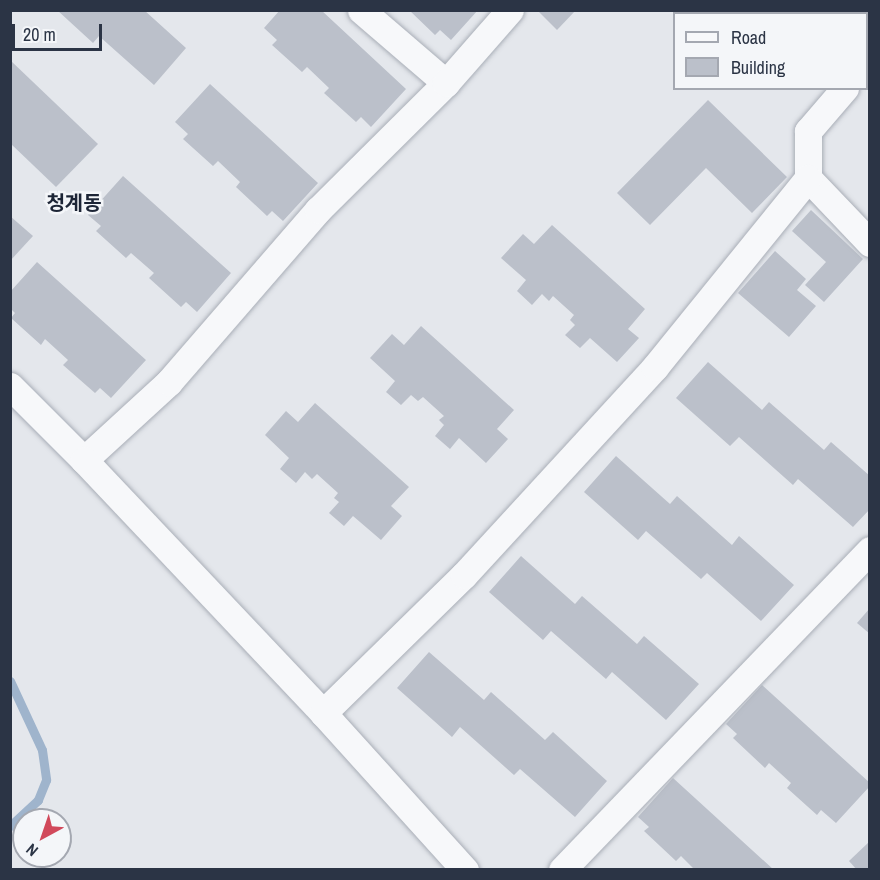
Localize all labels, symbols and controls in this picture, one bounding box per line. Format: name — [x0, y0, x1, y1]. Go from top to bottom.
scale bar — [15, 12, 105, 50]
legend — [673, 12, 868, 90]
text: 20 m — [23, 22, 56, 47]
text: Road — [731, 25, 766, 50]
text: Building — [731, 55, 785, 80]
district label: 청계동 — [46, 190, 102, 214]
north arrow — [12, 808, 72, 868]
text: N — [21, 839, 42, 862]

